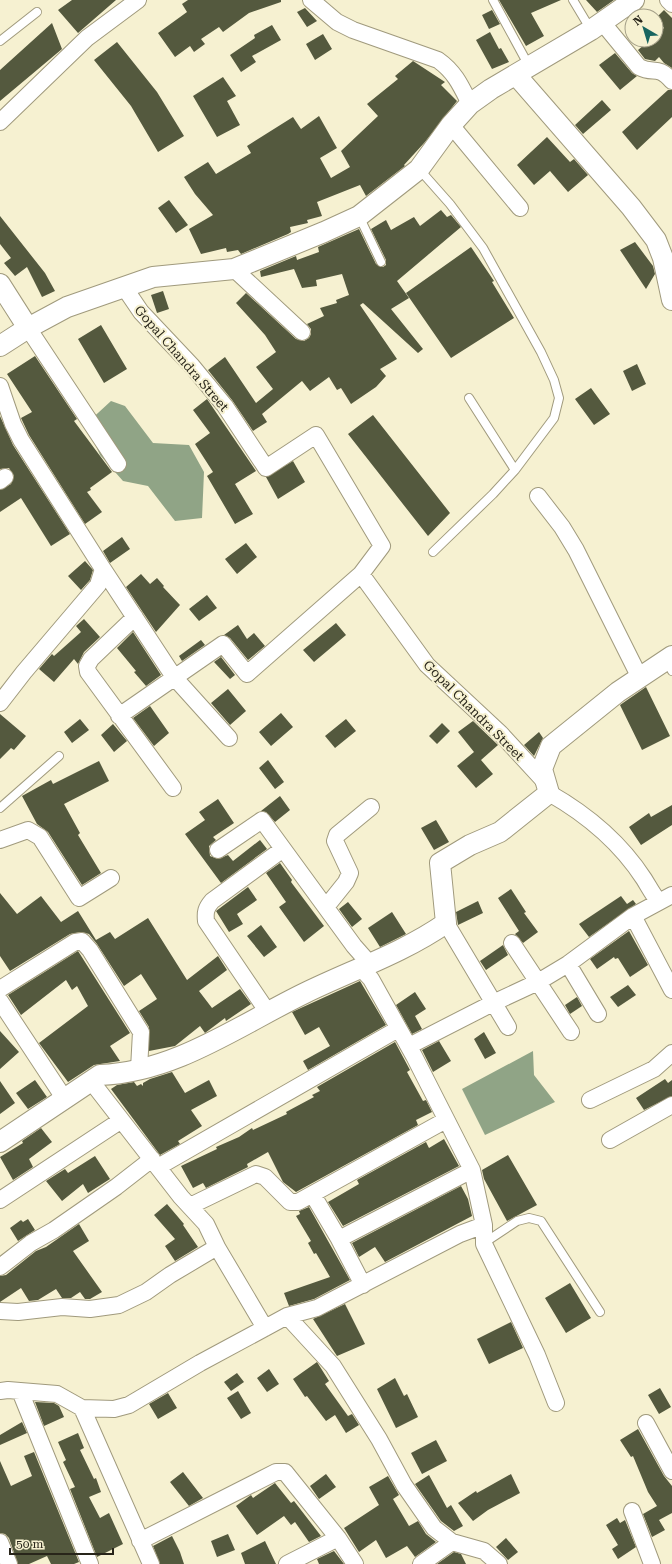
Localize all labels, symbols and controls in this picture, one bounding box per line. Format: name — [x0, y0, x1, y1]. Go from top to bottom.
north arrow — [624, 8, 664, 48]
text: N — [631, 12, 646, 28]
street label: Gopal Chandra Street — [132, 302, 232, 414]
street label: Gopal Chandra Street — [420, 657, 527, 764]
scale bar — [10, 1530, 113, 1556]
text: 50 m — [16, 1537, 43, 1551]

